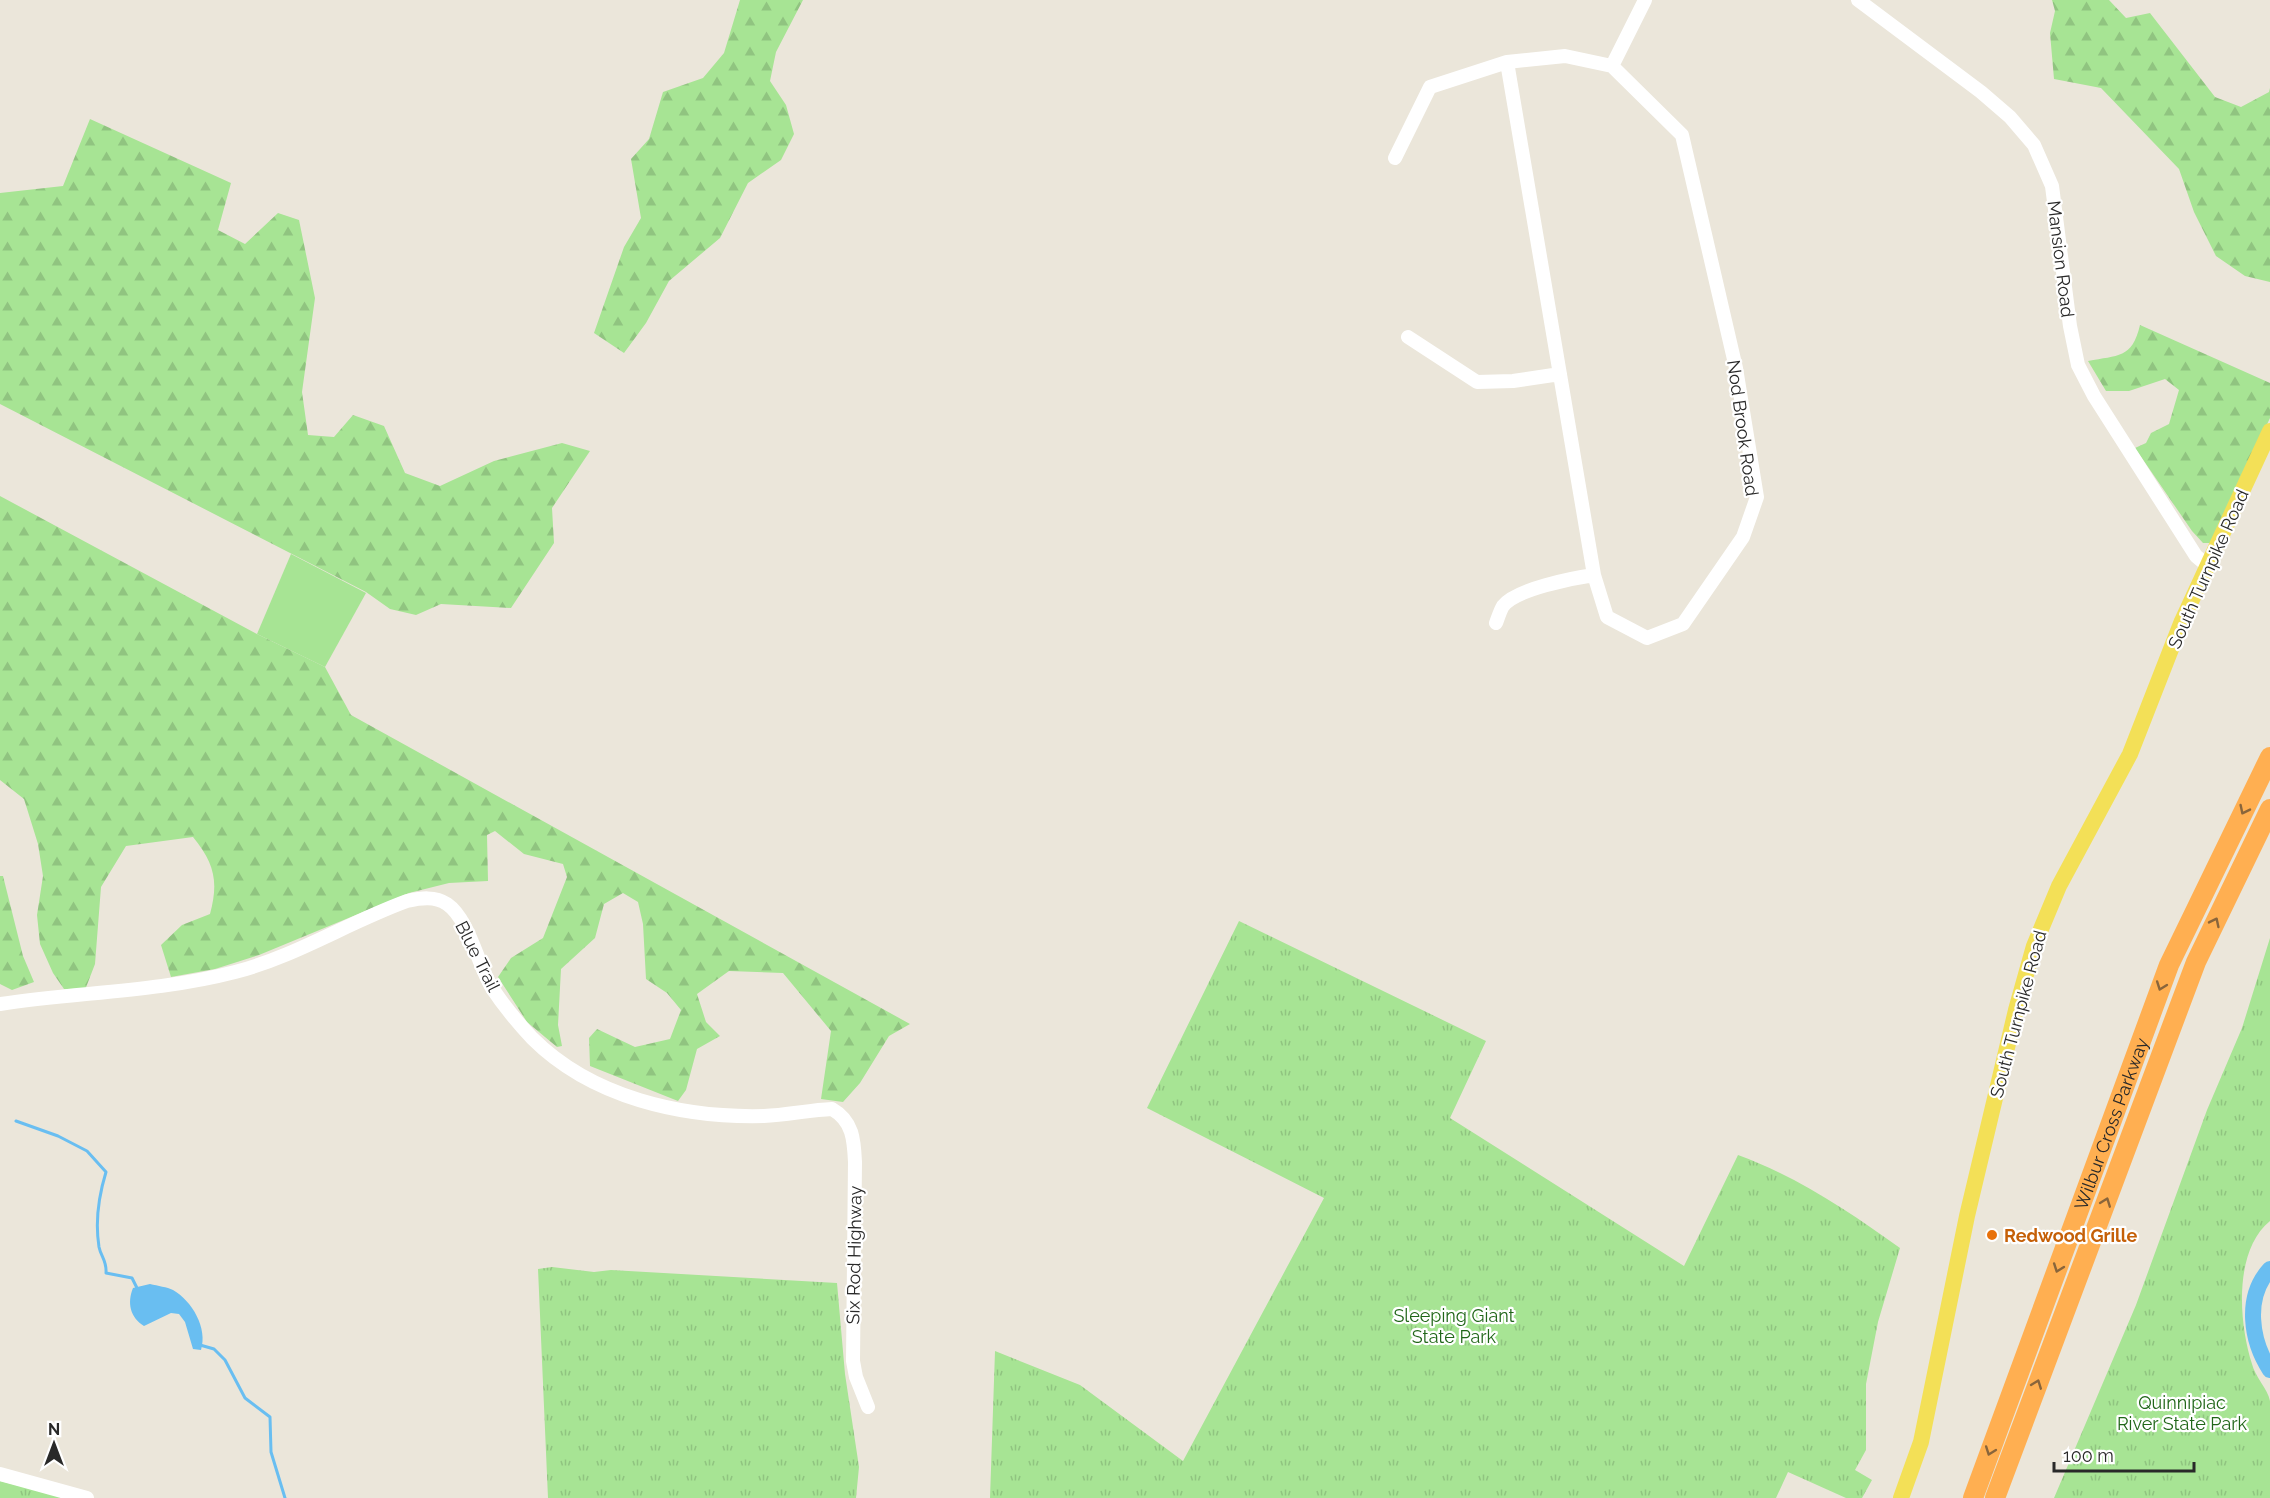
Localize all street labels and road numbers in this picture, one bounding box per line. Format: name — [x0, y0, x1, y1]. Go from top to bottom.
street label: Mansion Road — [2043, 199, 2079, 319]
street label: Nod Brook Road — [1723, 359, 1763, 497]
street label: South Turnpike Road — [2163, 486, 2253, 652]
street label: Blue Trail — [451, 917, 505, 995]
street label: South Turnpike Road — [1986, 928, 2050, 1100]
street label: Wilbur Cross Parkway — [2070, 1034, 2152, 1212]
street label: Six Rod Highway — [842, 1185, 866, 1325]

